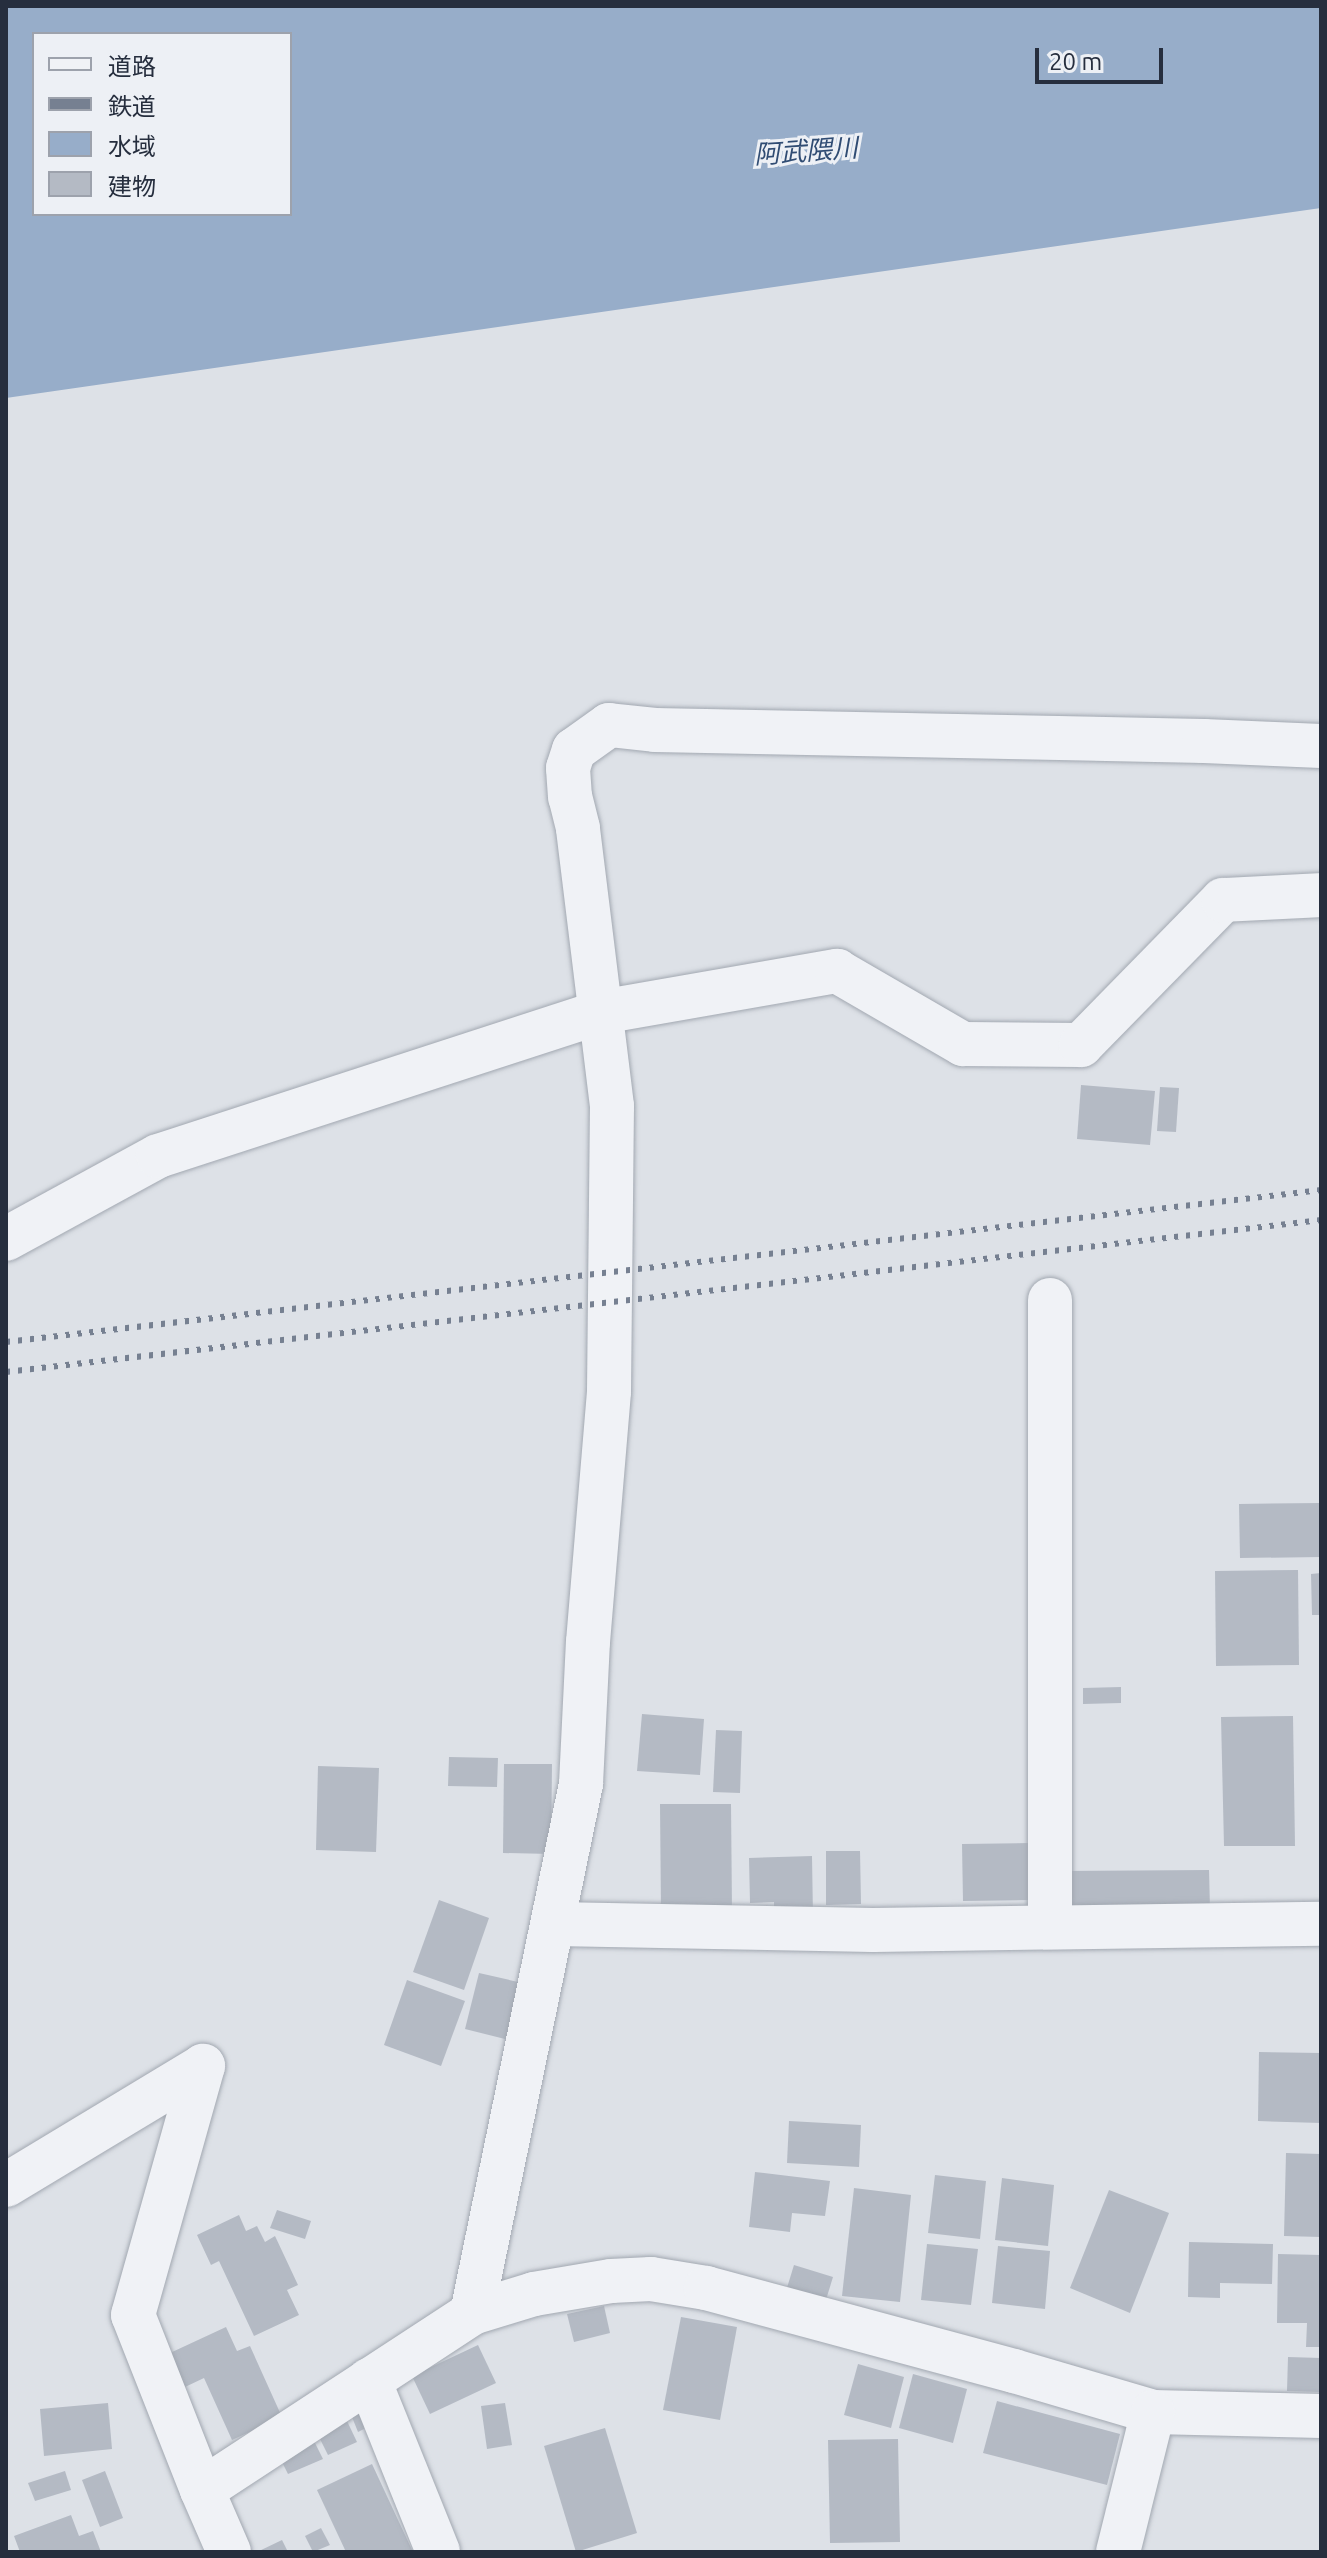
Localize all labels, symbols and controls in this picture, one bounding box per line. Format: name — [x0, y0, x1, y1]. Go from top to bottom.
legend — [32, 32, 292, 216]
scale bar — [1039, 32, 1167, 82]
text: 20 m — [1049, 48, 1102, 75]
text: 道路 — [108, 53, 156, 80]
text: 鉄道 — [108, 93, 156, 120]
water label: 阿武隈川 — [753, 132, 859, 170]
text: 水域 — [108, 133, 156, 160]
text: 建物 — [108, 173, 156, 200]

